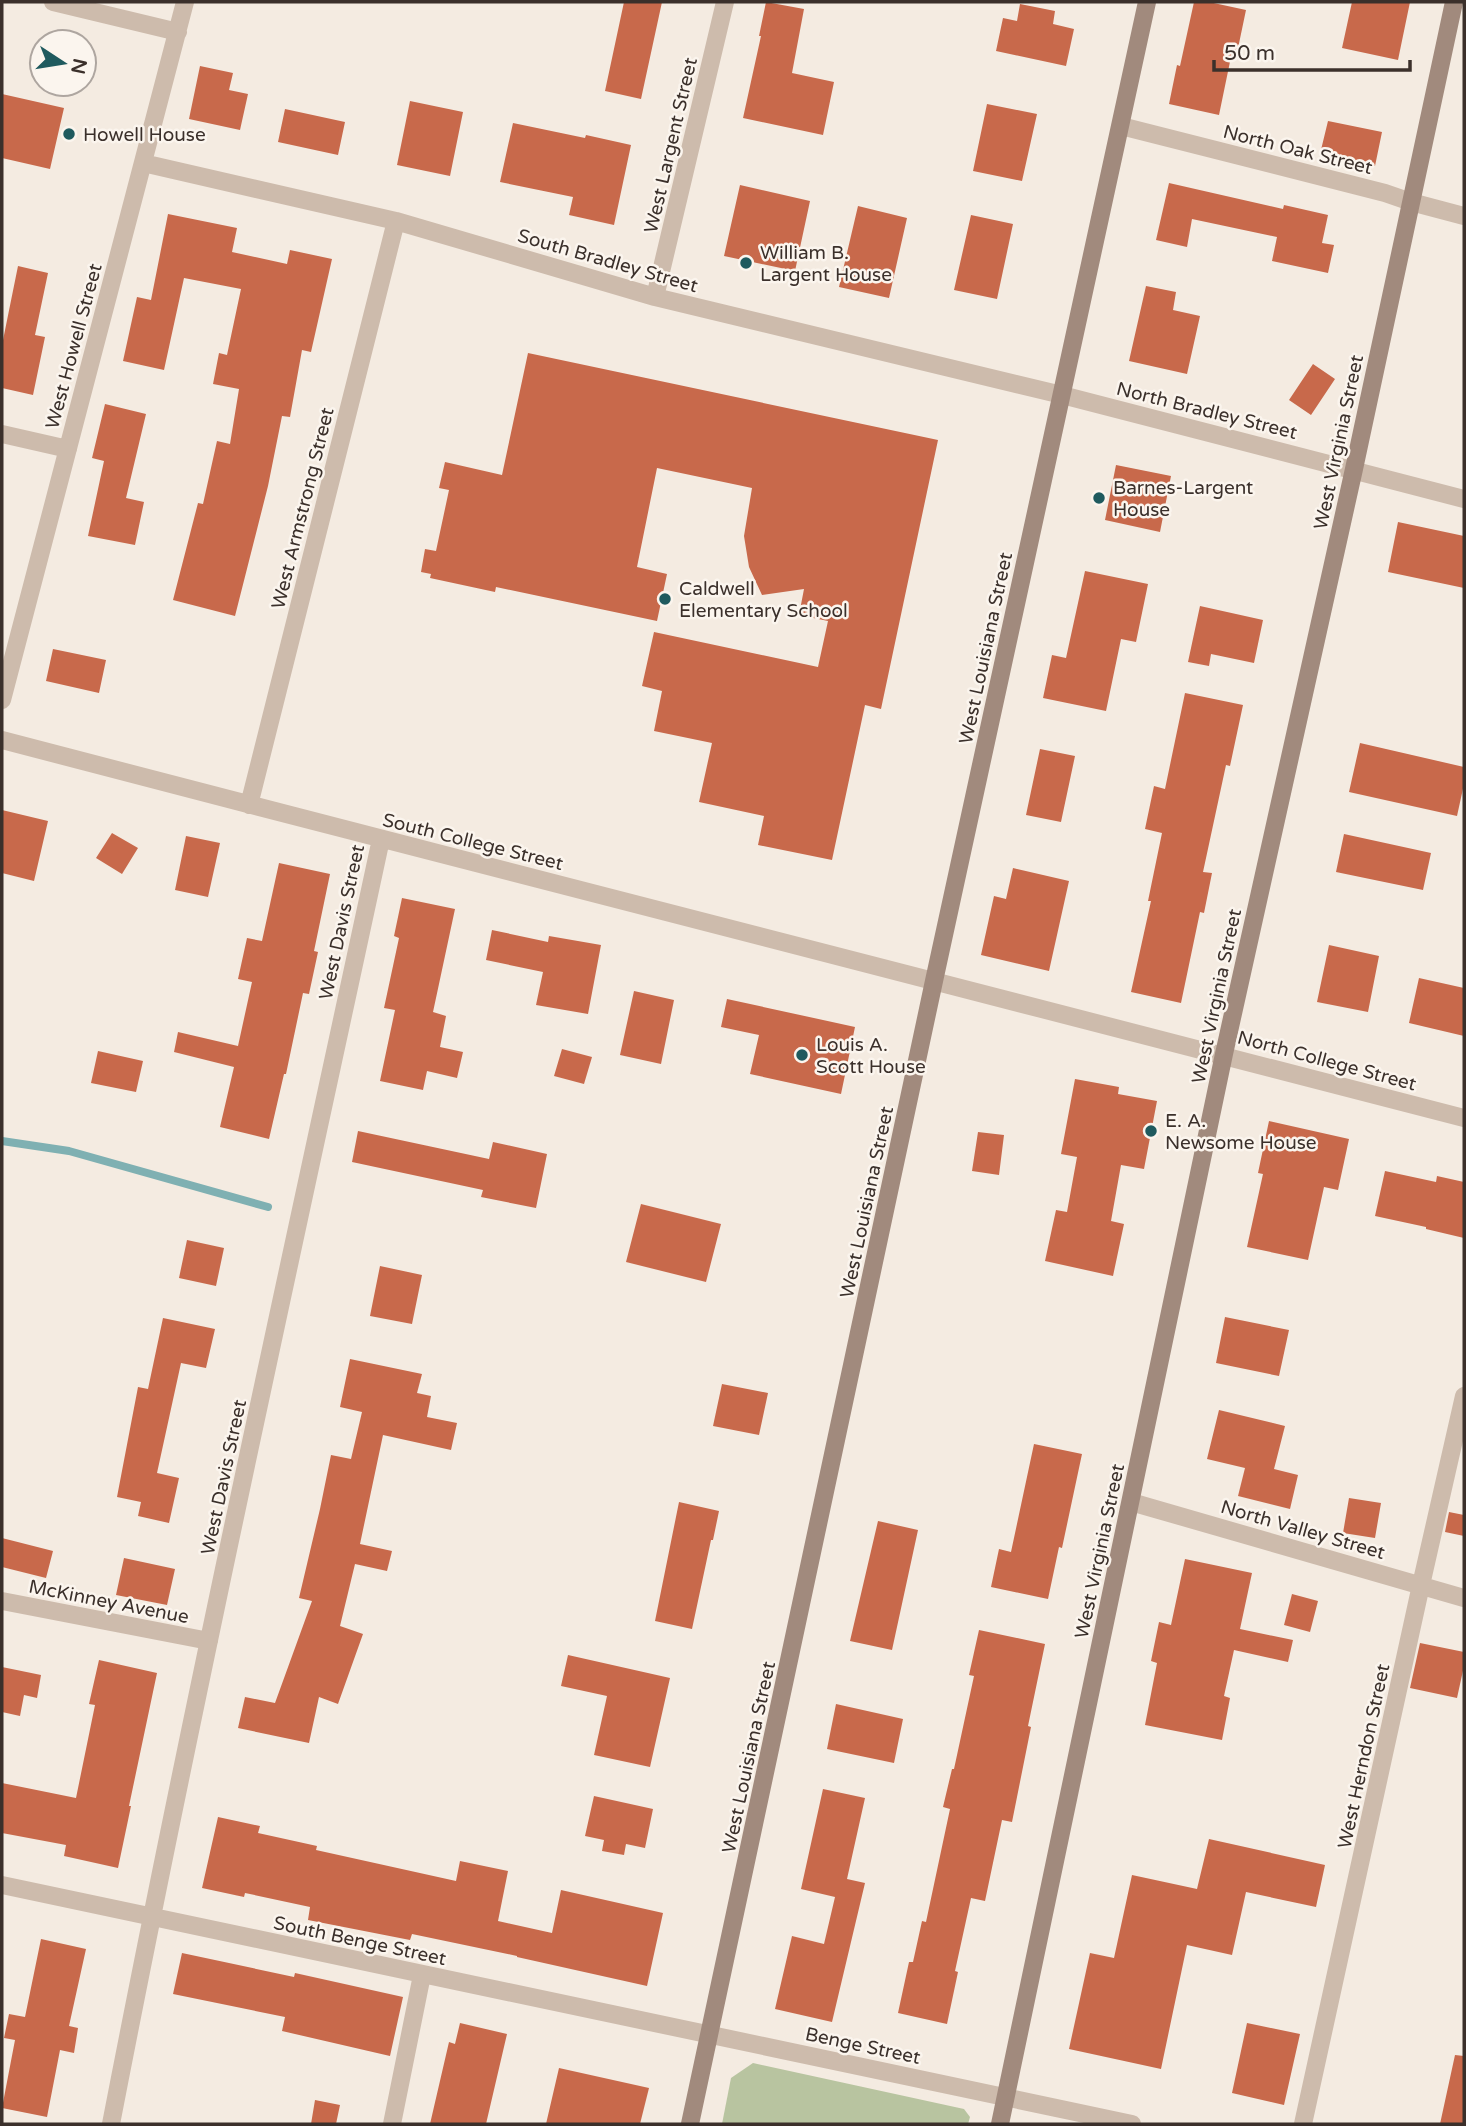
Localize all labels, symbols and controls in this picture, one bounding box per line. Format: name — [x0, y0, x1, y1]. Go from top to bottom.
north arrow — [28, 28, 98, 98]
scale bar — [1214, 28, 1410, 72]
text: 50 m — [1224, 41, 1275, 66]
street label: West Largent Street — [640, 55, 702, 235]
text: N — [66, 57, 91, 76]
street label: North Oak Street — [1221, 121, 1375, 179]
place label: Howell House — [83, 124, 206, 146]
marker: Howell House — [61, 126, 77, 142]
street label: South Bradley Street — [515, 225, 700, 297]
place label: William B. Largent House — [760, 242, 892, 286]
marker: William B. Largent House — [738, 255, 754, 271]
street label: West Howell Street — [41, 261, 107, 431]
street label: West Virginia Street — [1310, 353, 1368, 532]
street label: North Bradley Street — [1114, 378, 1299, 444]
street label: West Armstrong Street — [267, 405, 339, 611]
place label: Barnes-Largent House — [1113, 477, 1253, 521]
marker: Barnes-Largent House — [1091, 490, 1107, 506]
street label: West Louisiana Street — [955, 550, 1017, 746]
place label: Caldwell Elementary School — [679, 578, 848, 622]
marker: Caldwell Elementary School — [657, 591, 673, 607]
street label: South College Street — [380, 809, 565, 875]
street label: West Davis Street — [315, 843, 369, 1002]
street label: West Virginia Street — [1188, 907, 1246, 1086]
street label: North College Street — [1235, 1026, 1419, 1095]
place label: Louis A. Scott House — [816, 1034, 926, 1078]
marker: Louis A. Scott House — [794, 1047, 810, 1063]
street label: West Louisiana Street — [836, 1104, 898, 1300]
place label: E. A. Newsome House — [1165, 1110, 1317, 1154]
marker: E. A. Newsome House — [1143, 1123, 1159, 1139]
street label: West Davis Street — [197, 1398, 251, 1557]
street label: West Virginia Street — [1071, 1462, 1129, 1641]
street label: North Valley Street — [1218, 1496, 1387, 1564]
street label: McKinney Avenue — [27, 1576, 191, 1628]
street label: West Louisiana Street — [718, 1659, 780, 1855]
street label: West Herndon Street — [1334, 1662, 1394, 1851]
street label: South Benge Street — [271, 1912, 448, 1970]
street label: Benge Street — [803, 2023, 922, 2069]

